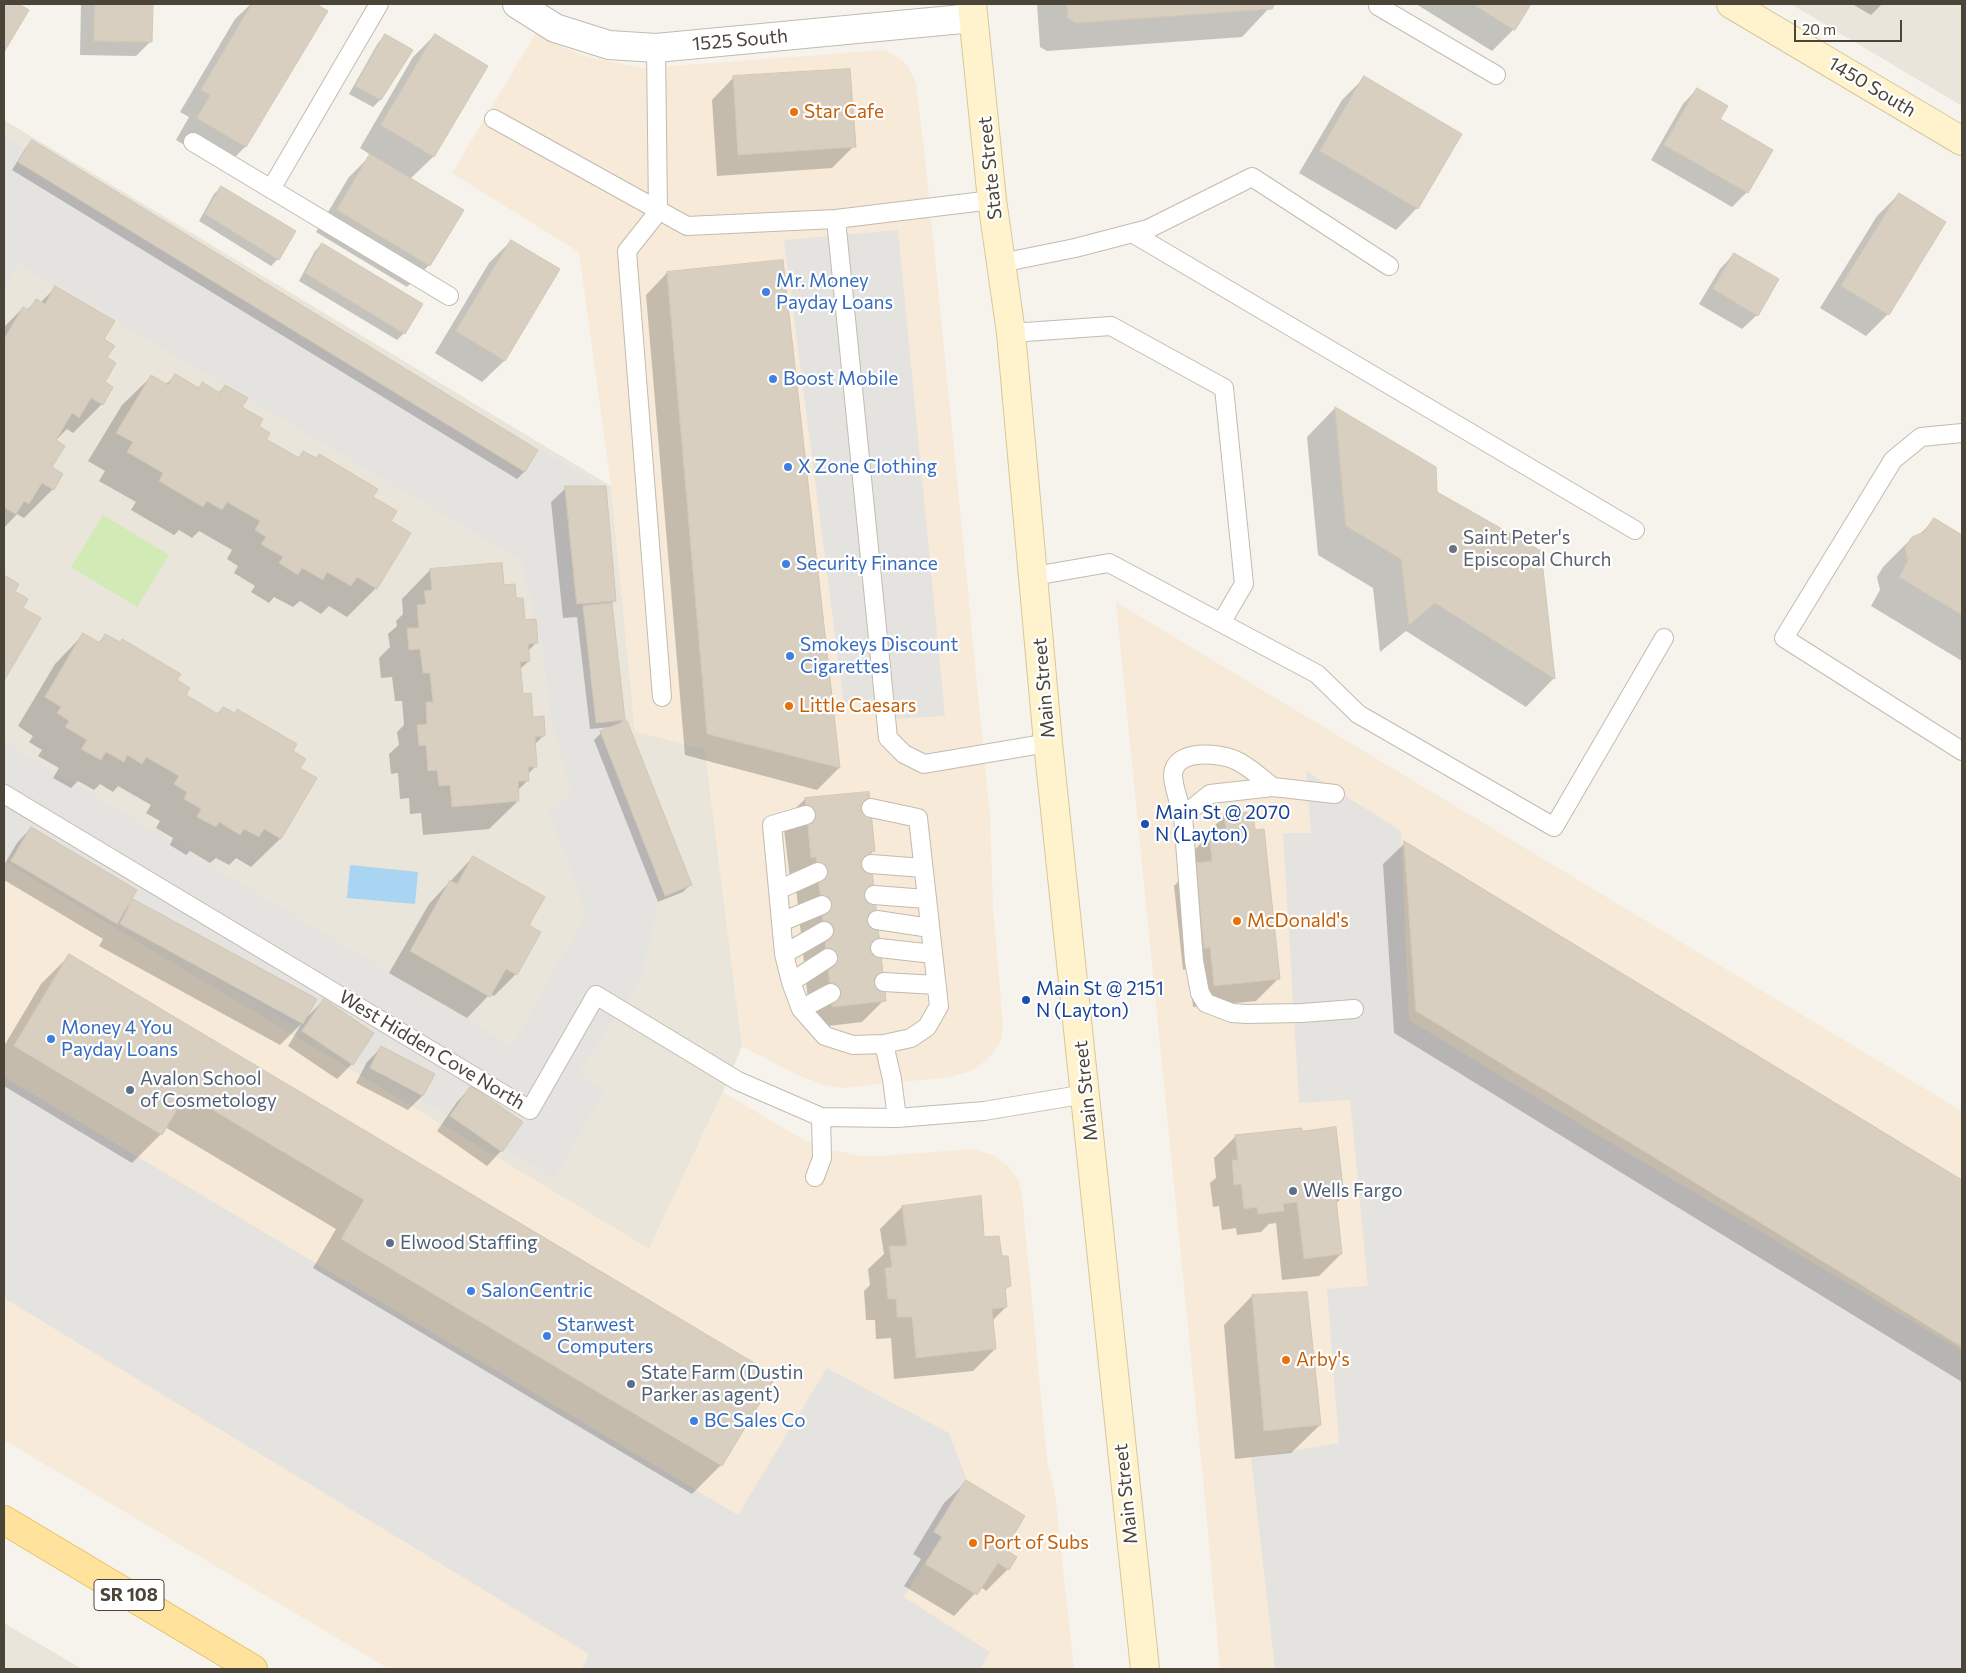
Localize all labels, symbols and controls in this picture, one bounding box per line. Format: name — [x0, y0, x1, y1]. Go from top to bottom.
scale bar — [1796, 10, 1904, 42]
text: 20 m — [1802, 20, 1836, 38]
street label: 1525 South — [691, 24, 789, 56]
street label: 1450 South — [1824, 52, 1920, 122]
place label: Star Cafe — [804, 101, 884, 123]
marker: Star Cafe — [788, 106, 800, 118]
street label: State Street — [973, 115, 1007, 221]
place label: Mr. Money Payday Loans — [776, 270, 893, 314]
marker: Mr. Money Payday Loans — [760, 286, 772, 298]
place label: Boost Mobile — [783, 368, 898, 390]
marker: Boost Mobile — [767, 373, 779, 385]
place label: X Zone Clothing — [798, 456, 937, 478]
marker: X Zone Clothing — [782, 461, 794, 473]
place label: Saint Peter's Episcopal Church — [1463, 527, 1611, 571]
marker: Saint Peter's Episcopal Church — [1447, 543, 1459, 555]
place label: Security Finance — [796, 553, 938, 575]
marker: Security Finance — [780, 558, 792, 570]
place label: Smokeys Discount Cigarettes — [800, 634, 958, 678]
street label: Main Street — [1028, 637, 1060, 739]
marker: Smokeys Discount Cigarettes — [784, 650, 796, 662]
place label: Little Caesars — [799, 695, 916, 717]
marker: Little Caesars — [783, 700, 795, 712]
place label: Main St @ 2070 N (Layton) — [1155, 802, 1290, 846]
marker: Main St @ 2070 N (Layton) — [1139, 818, 1151, 830]
place label: McDonald's — [1247, 910, 1349, 932]
marker: McDonald's — [1231, 915, 1243, 927]
place label: Main St @ 2151 N (Layton) — [1036, 978, 1164, 1022]
street label: West Hidden Cove North — [335, 985, 529, 1115]
marker: Main St @ 2151 N (Layton) — [1020, 994, 1032, 1006]
place label: Money 4 You Payday Loans — [61, 1017, 178, 1061]
marker: Money 4 You Payday Loans — [45, 1033, 57, 1045]
street label: Main Street — [1069, 1040, 1103, 1142]
place label: Avalon School of Cosmetology — [140, 1068, 277, 1112]
marker: Avalon School of Cosmetology — [124, 1084, 136, 1096]
place label: Wells Fargo — [1303, 1180, 1403, 1202]
marker: Wells Fargo — [1287, 1185, 1299, 1197]
place label: Elwood Staffing — [400, 1232, 538, 1254]
marker: Elwood Staffing — [384, 1237, 396, 1249]
place label: SalonCentric — [481, 1280, 593, 1302]
marker: SalonCentric — [465, 1285, 477, 1297]
place label: Starwest Computers — [557, 1314, 653, 1358]
marker: Starwest Computers — [541, 1330, 553, 1342]
place label: Arby's — [1296, 1349, 1350, 1371]
marker: Arby's — [1280, 1354, 1292, 1366]
place label: State Farm (Dustin Parker as agent) — [641, 1362, 803, 1406]
marker: State Farm (Dustin Parker as agent) — [625, 1378, 637, 1390]
place label: BC Sales Co — [704, 1410, 805, 1432]
marker: BC Sales Co — [688, 1415, 700, 1427]
street label: Main Street — [1109, 1443, 1143, 1545]
place label: Port of Subs — [983, 1532, 1089, 1554]
marker: Port of Subs — [967, 1537, 979, 1549]
road number: SR 108 — [94, 1580, 164, 1610]

